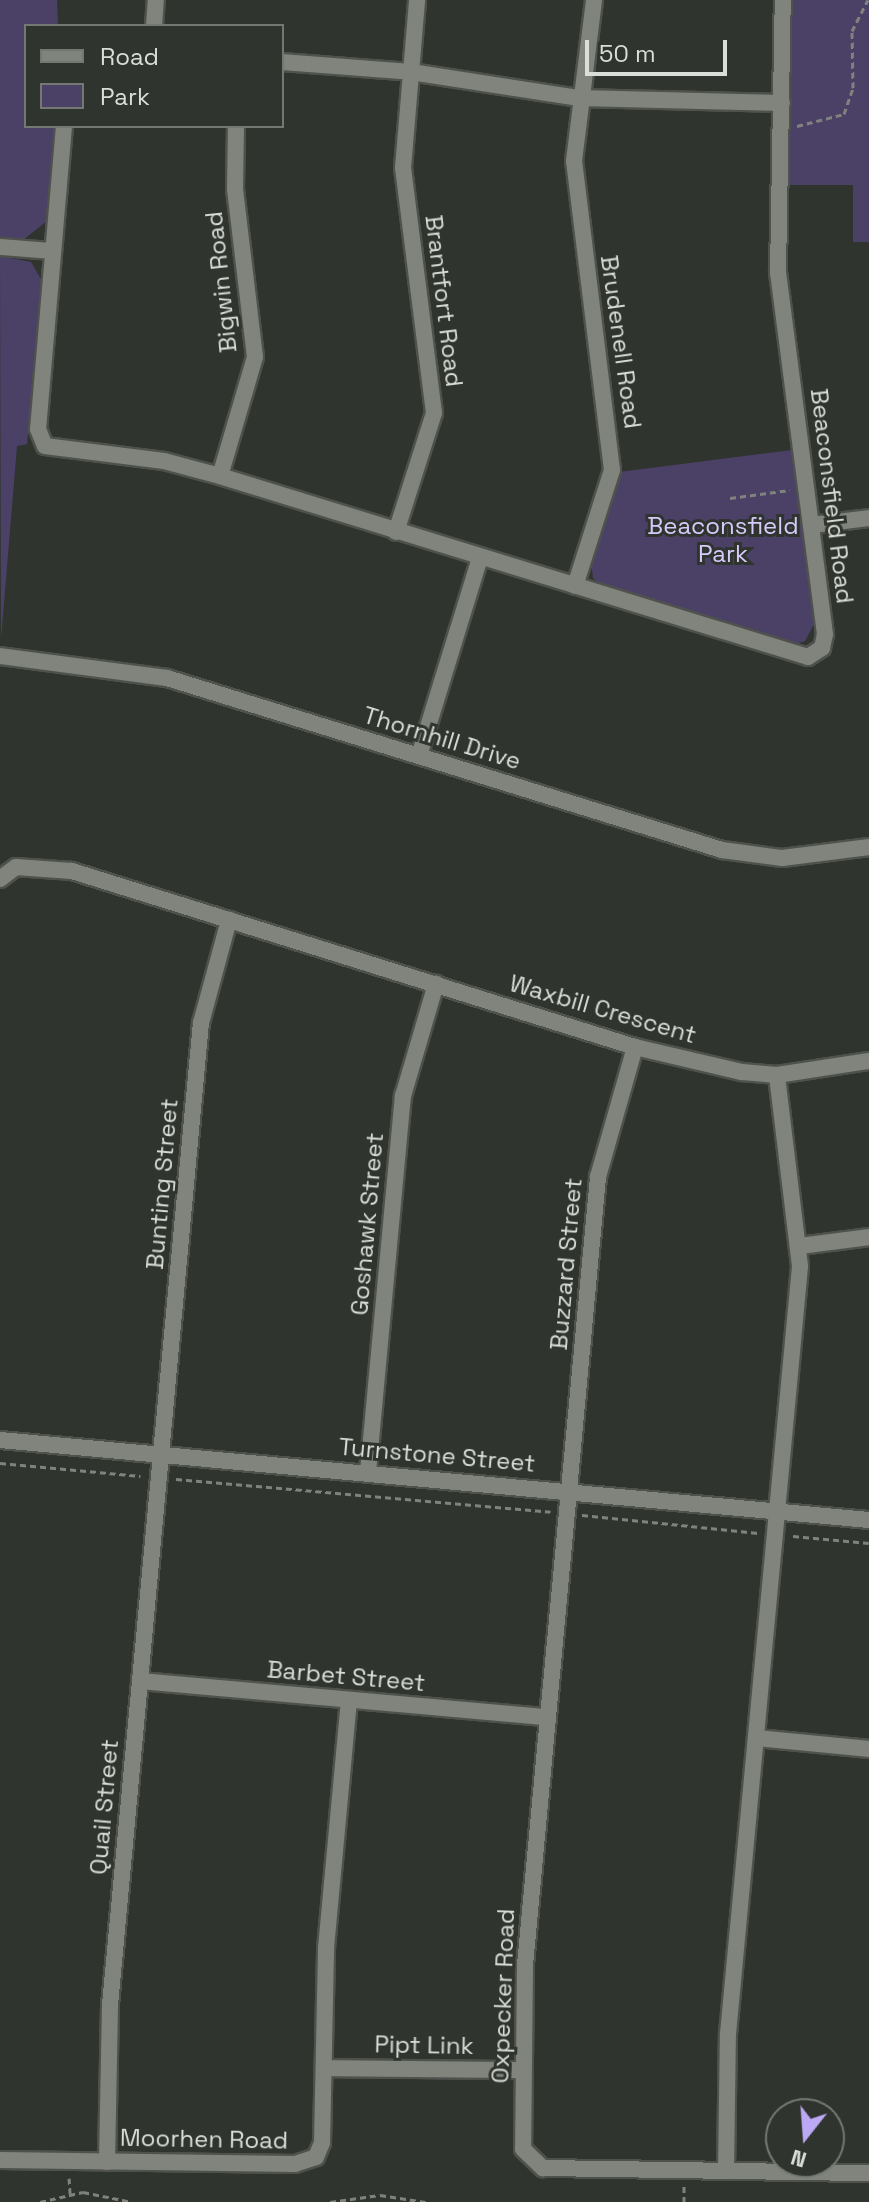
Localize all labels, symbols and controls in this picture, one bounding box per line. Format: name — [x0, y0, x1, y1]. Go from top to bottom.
legend — [24, 24, 284, 128]
scale bar — [589, 24, 731, 74]
text: 50 m — [599, 38, 656, 69]
text: Road — [100, 41, 159, 72]
text: Park — [100, 81, 150, 112]
street label: Bigwin Road — [199, 210, 243, 354]
street label: Brantfort Road — [419, 213, 469, 389]
street label: Brudenell Road — [595, 253, 647, 431]
street label: Beaconsfield Road — [805, 387, 859, 605]
park label: Beaconsfield Park — [647, 512, 799, 568]
street label: Thornhill Drive — [360, 700, 524, 776]
street label: Waxbill Crescent — [506, 969, 700, 1049]
street label: Bunting Street — [140, 1097, 184, 1271]
street label: Goshawk Street — [345, 1131, 389, 1317]
street label: Buzzard Street — [544, 1177, 588, 1351]
street label: Turnstone Street — [338, 1432, 536, 1478]
street label: Barbet Street — [266, 1655, 426, 1697]
street label: Quail Street — [84, 1738, 124, 1876]
street label: Oxpecker Road — [486, 1908, 520, 2084]
street label: Pipt Link — [374, 2030, 474, 2060]
north arrow — [765, 2098, 845, 2178]
street label: Moorhen Road — [120, 2123, 288, 2155]
text: N — [787, 2143, 810, 2175]

